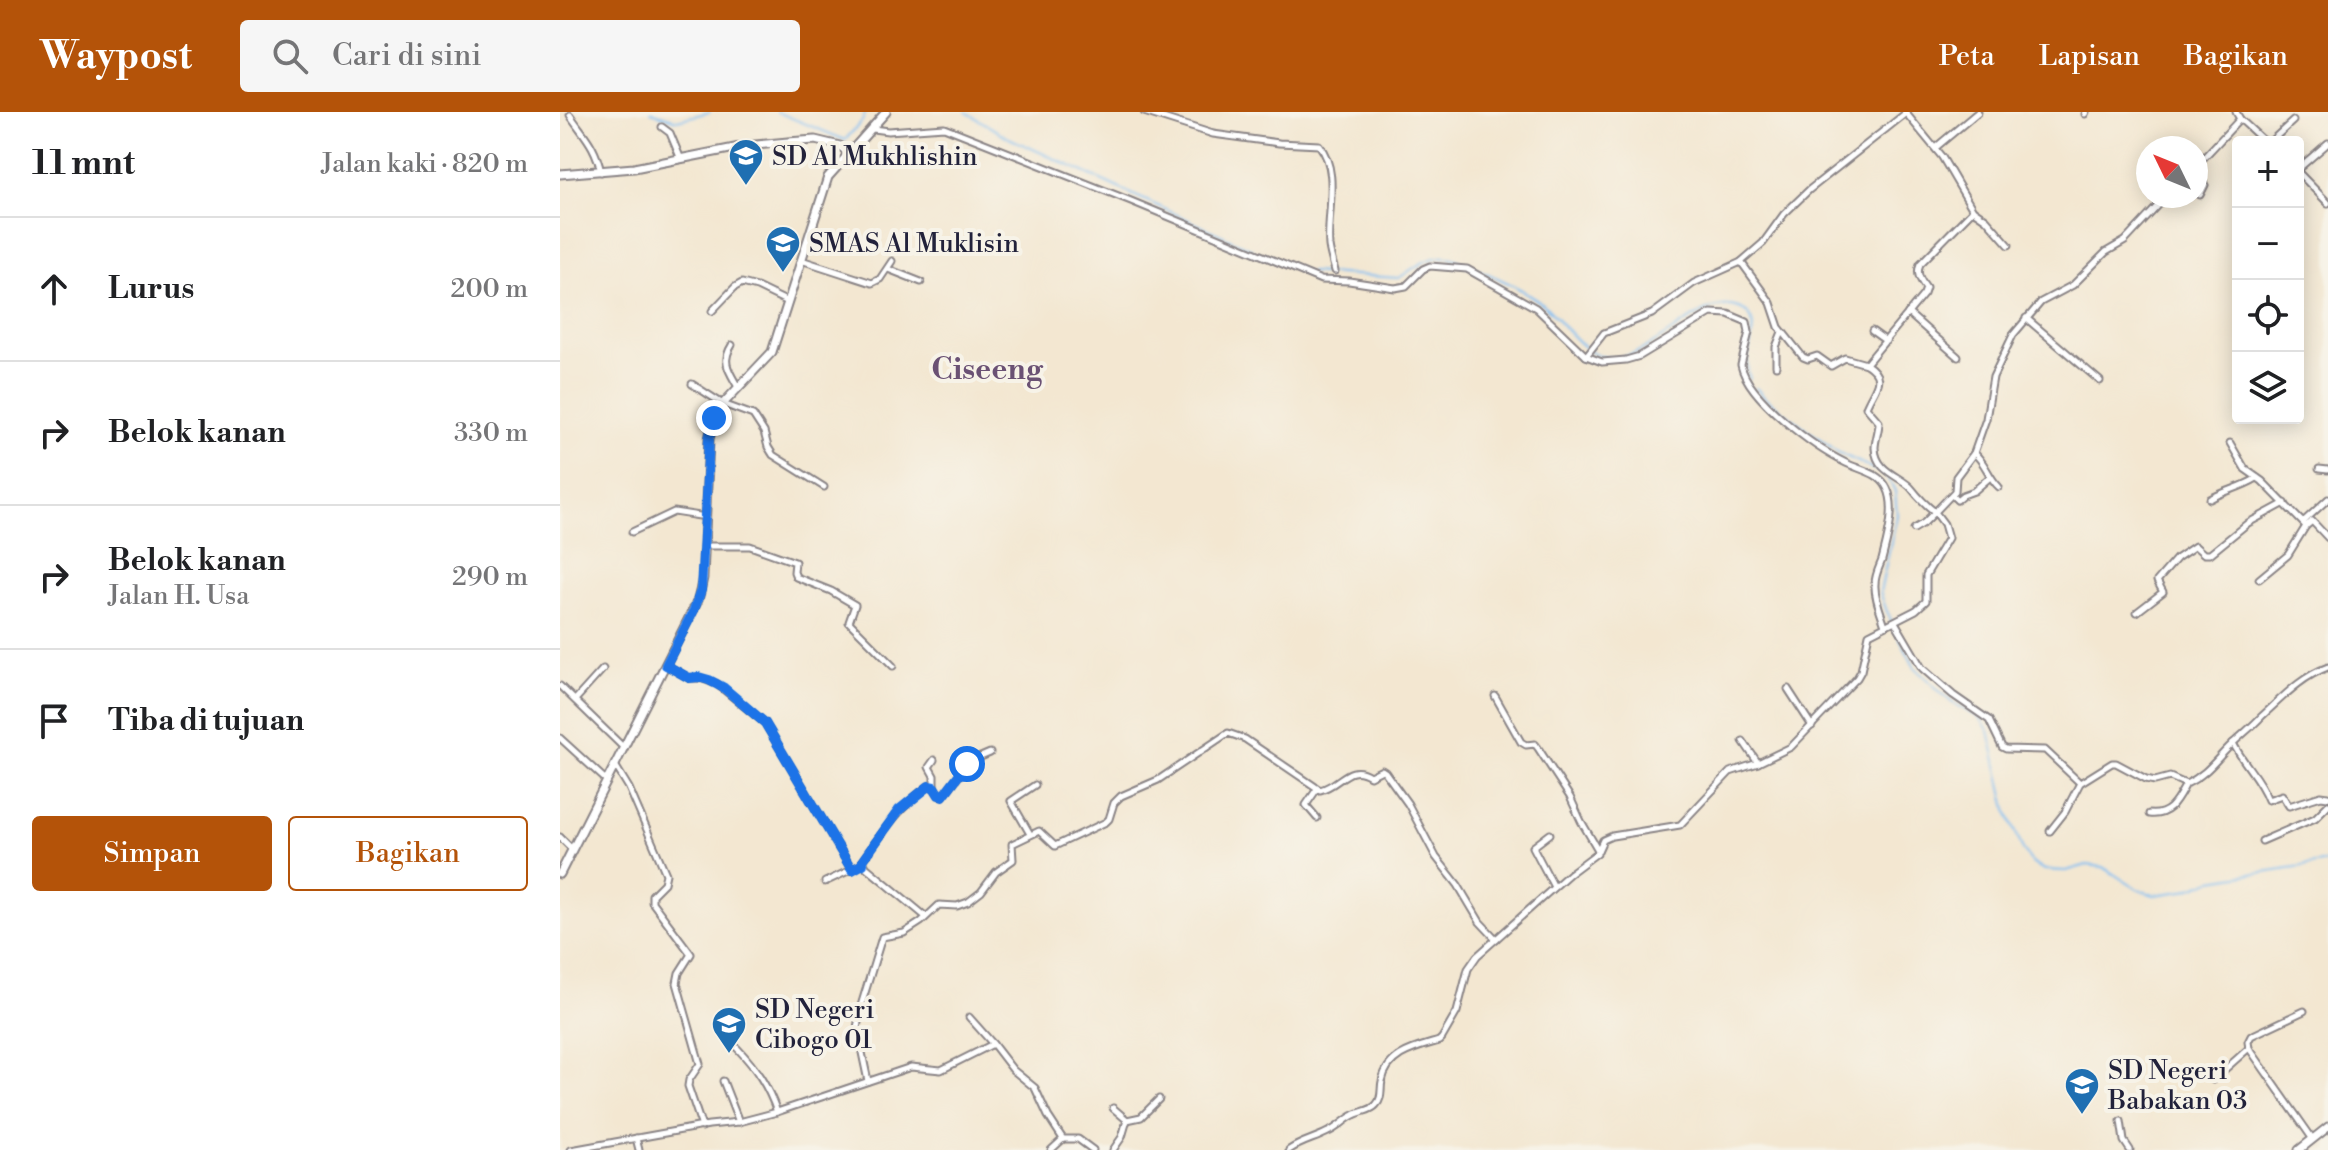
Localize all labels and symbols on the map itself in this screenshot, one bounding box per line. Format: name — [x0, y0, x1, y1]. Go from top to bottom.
north arrow — [2136, 136, 2208, 208]
school or university icon: SD Al Mukhlishin — [727, 137, 765, 187]
place label: SD Al Mukhlishin — [772, 141, 977, 173]
school or university icon: SMAS Al Muklisin — [764, 224, 802, 274]
place label: SMAS Al Muklisin — [809, 228, 1019, 260]
district label: Ciseeng — [931, 351, 1044, 389]
route end — [696, 400, 732, 436]
route start — [949, 746, 985, 782]
place label: SD Negeri Cibogo 01 — [755, 994, 874, 1056]
school or university icon: SD Negeri Cibogo 01 — [710, 1005, 748, 1055]
place label: SD Negeri Babakan 03 — [2107, 1055, 2247, 1117]
school or university icon: SD Negeri Babakan 03 — [2063, 1066, 2101, 1116]

